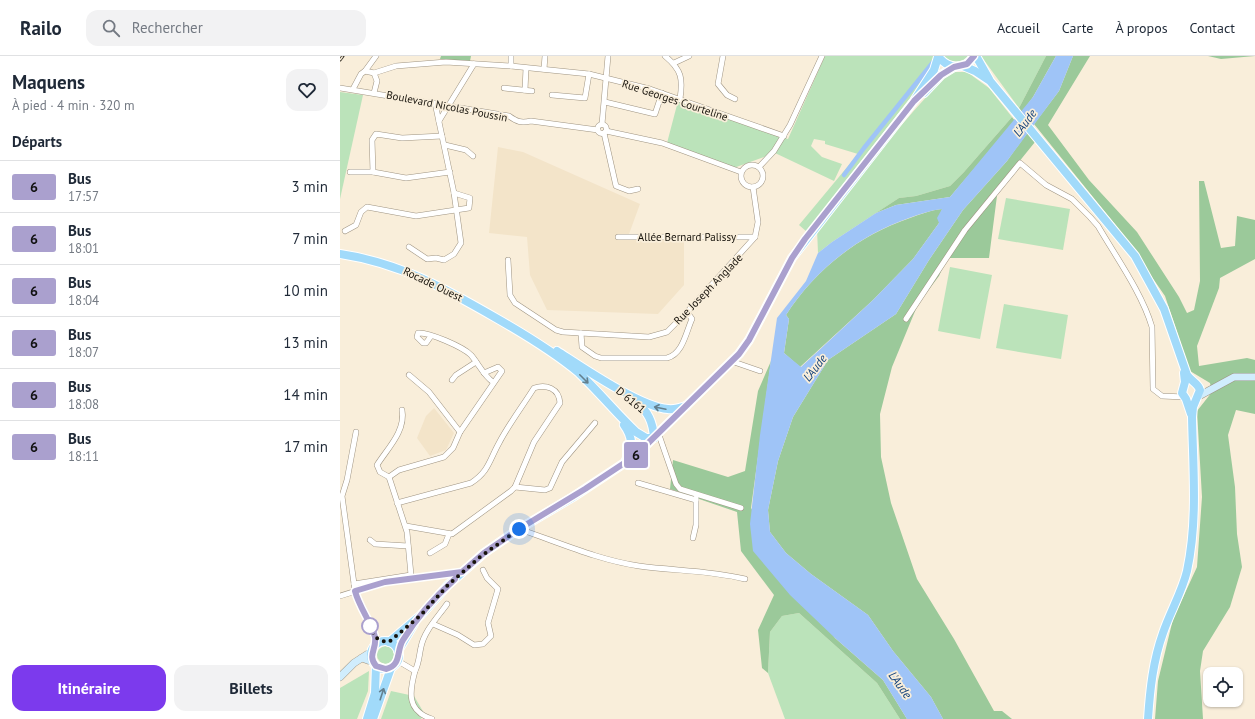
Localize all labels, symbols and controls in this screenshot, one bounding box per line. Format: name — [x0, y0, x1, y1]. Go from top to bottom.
search box — [86, 10, 366, 46]
text: Railo — [20, 16, 62, 40]
icon: search — [100, 17, 122, 39]
text: Rechercher — [132, 18, 203, 37]
text: Accueil — [997, 19, 1040, 37]
text: Carte — [1062, 19, 1093, 37]
text: À propos — [1115, 19, 1168, 37]
text: Contact — [1190, 19, 1235, 37]
button: heart — [286, 69, 328, 111]
text: Maquens — [12, 70, 85, 94]
street label: Rue Georges Courteline — [620, 76, 730, 124]
street label: Boulevard Nicolas Poussin — [385, 87, 509, 125]
text: À pied · 4 min · 320 m — [12, 97, 134, 114]
water label: L'Aude — [1010, 106, 1040, 139]
text: Départs — [12, 132, 62, 151]
text: Bus — [68, 169, 91, 188]
text: 3 min — [291, 177, 328, 196]
text: 6 — [30, 178, 38, 196]
text: 17:57 — [68, 188, 99, 205]
text: Bus — [68, 221, 91, 240]
text: 7 min — [292, 229, 328, 248]
text: 6 — [30, 230, 38, 248]
street label: Allée Bernard Palissy — [638, 230, 737, 244]
text: 18:01 — [68, 240, 99, 257]
street label: Rue Joseph Anglade — [671, 250, 746, 327]
street label: Rocade Ouest — [401, 264, 465, 304]
text: Bus — [68, 273, 91, 292]
text: 10 min — [283, 281, 328, 300]
text: 6 — [30, 282, 38, 300]
text: 18:04 — [68, 292, 99, 309]
text: Bus — [68, 325, 91, 344]
text: 13 min — [283, 333, 328, 352]
text: 6 — [30, 334, 38, 352]
text: 18:07 — [68, 344, 99, 361]
water label: L'Aude — [799, 351, 830, 384]
one-way arrow — [579, 374, 589, 384]
text: Bus — [68, 377, 91, 396]
street label: D 6161 — [613, 384, 649, 416]
text: 14 min — [283, 385, 328, 404]
text: 6 — [30, 386, 38, 404]
text: 18:08 — [68, 396, 99, 413]
one-way arrow — [654, 403, 667, 411]
text: Bus — [68, 429, 91, 448]
text: 17 min — [284, 437, 328, 456]
text: 6 — [30, 438, 38, 456]
line badge: 6 — [623, 442, 649, 468]
text: 6 — [632, 446, 640, 464]
text: 18:11 — [68, 448, 99, 465]
your location — [509, 519, 529, 539]
unlabelled marker — [361, 617, 379, 635]
button: Itinéraire — [12, 665, 166, 711]
button: Billets — [174, 665, 328, 711]
map controls — [1203, 667, 1243, 707]
button: locate — [1203, 667, 1243, 707]
water label: L'Aude — [886, 668, 916, 702]
one-way arrow — [379, 687, 386, 700]

